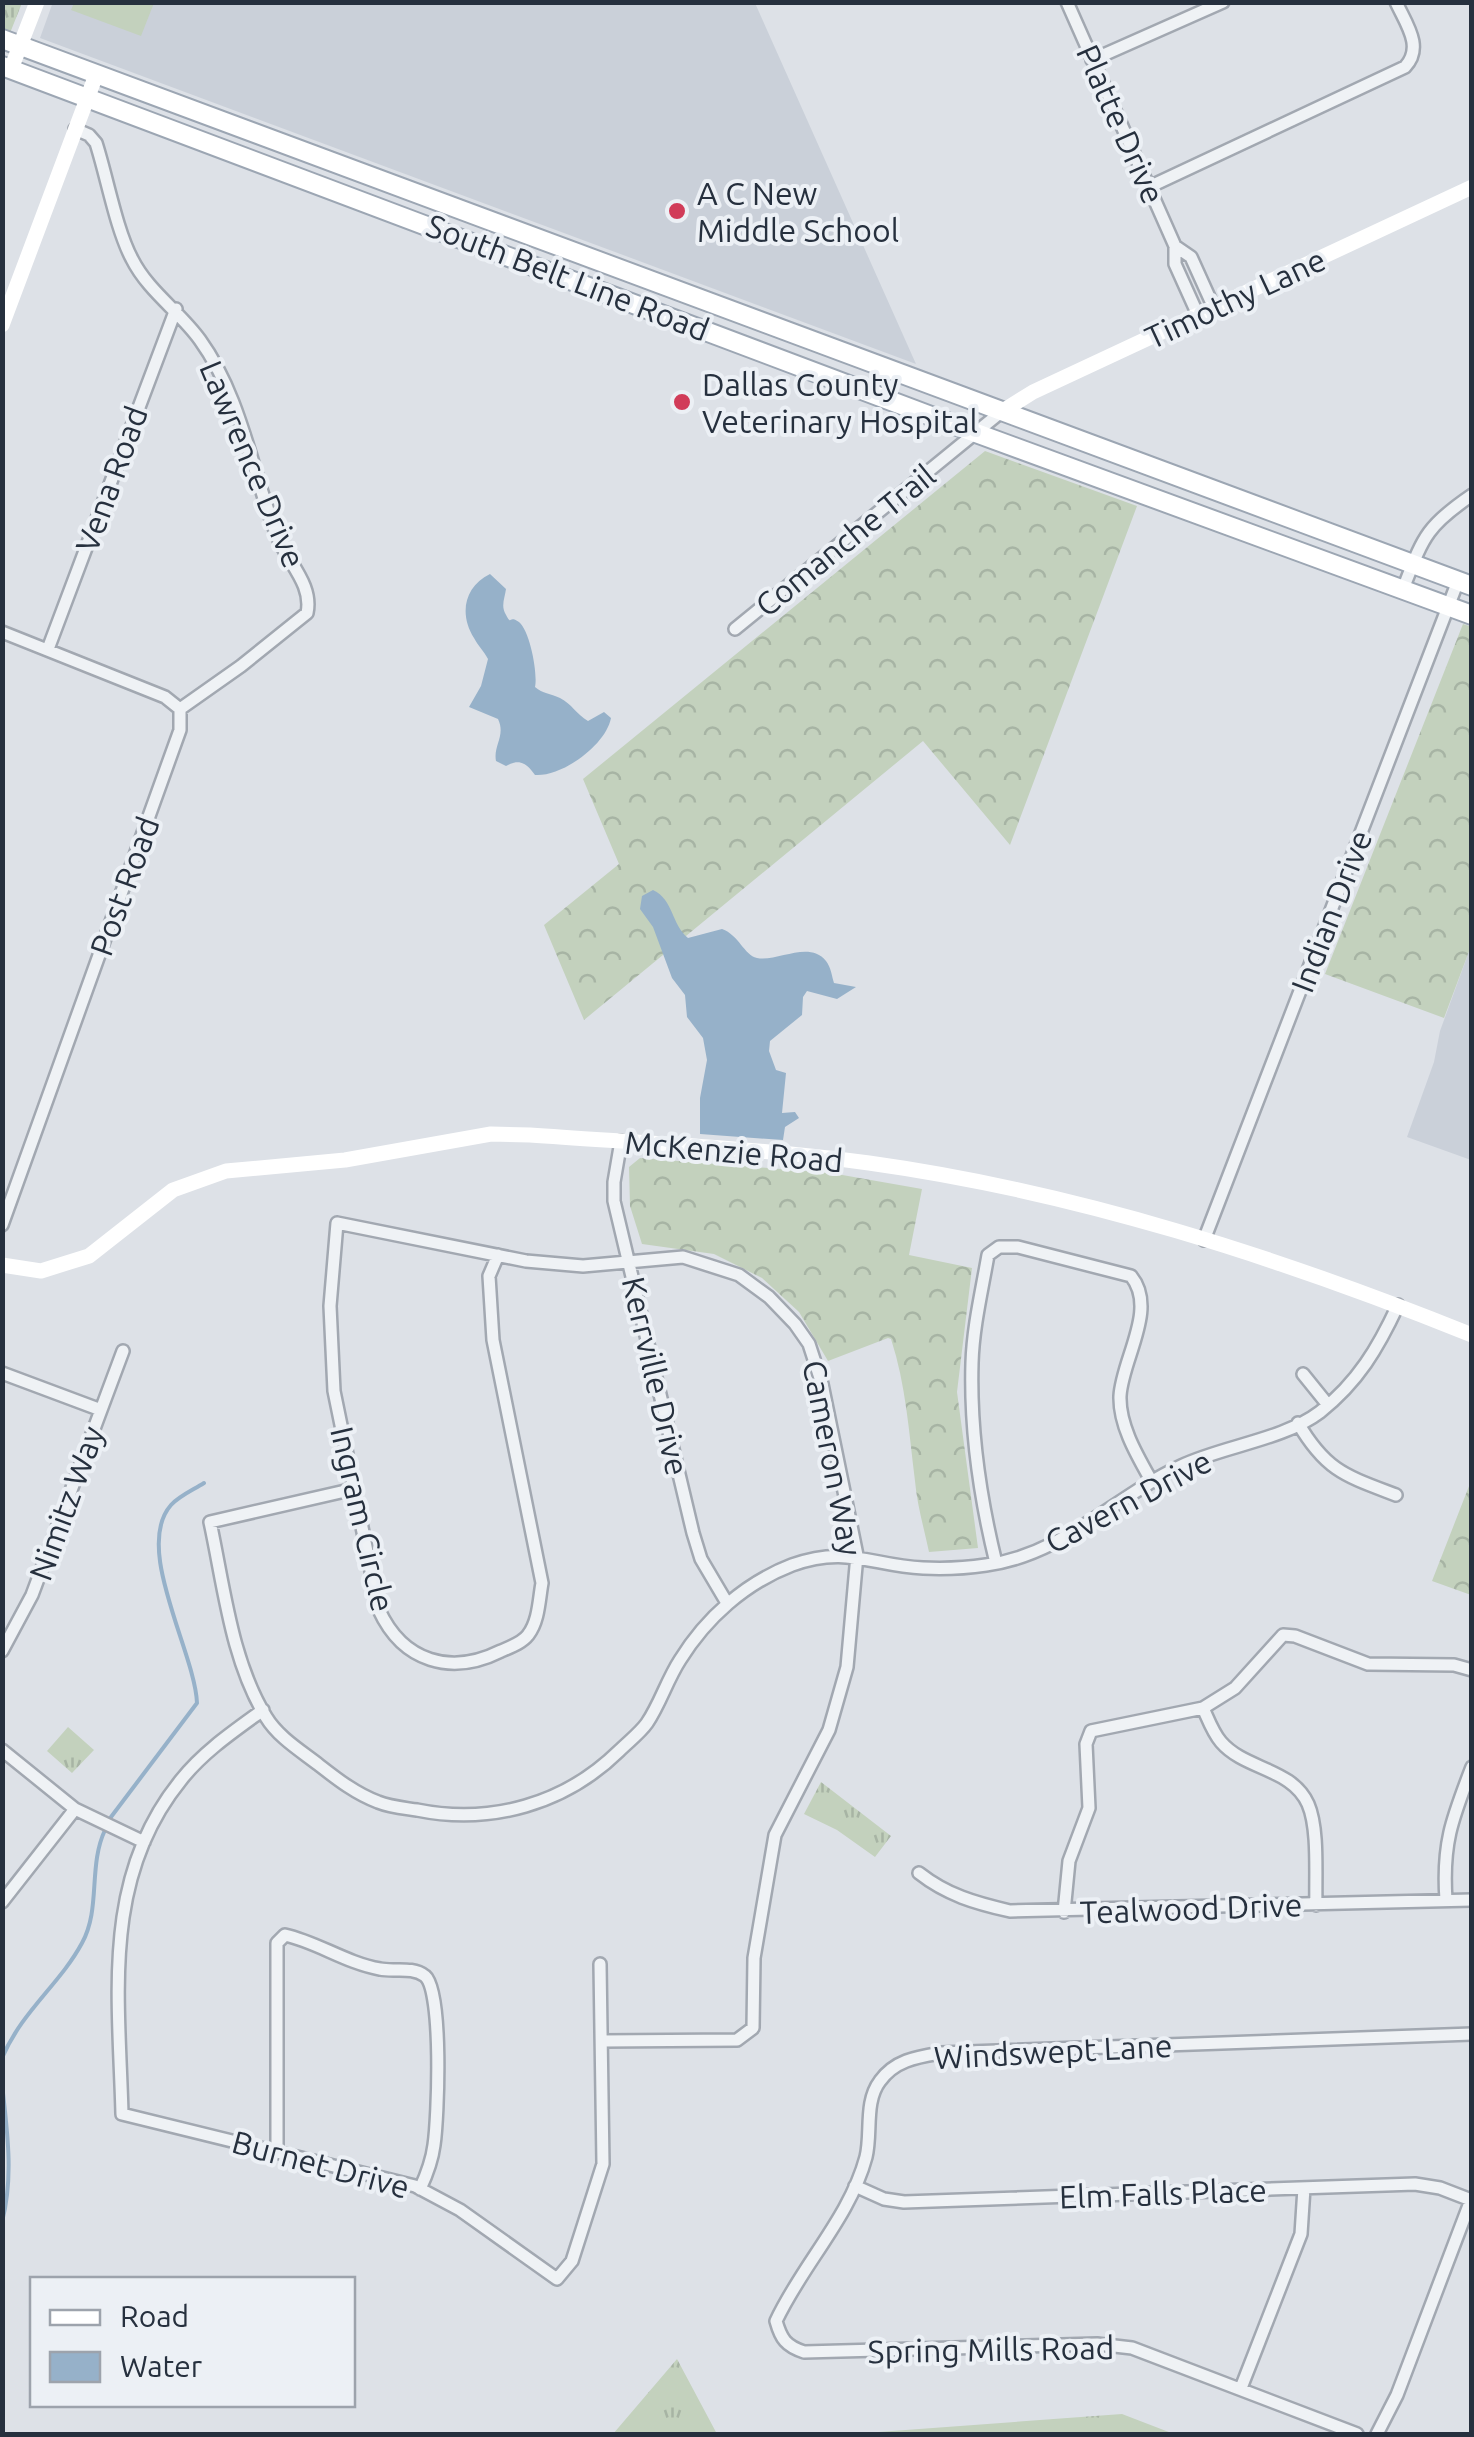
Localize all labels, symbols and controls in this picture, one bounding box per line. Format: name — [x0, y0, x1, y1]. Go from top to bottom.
street label: Platte Drive — [1070, 39, 1172, 209]
place label: A C New Middle School — [697, 175, 899, 248]
marker: A C New Middle School — [666, 200, 688, 222]
street label: South Belt Line Road — [422, 207, 714, 347]
street label: Timothy Lane — [1139, 241, 1331, 355]
street label: Lawrence Drive — [193, 355, 313, 573]
place label: Dallas County Veterinary Hospital — [702, 366, 978, 439]
marker: Dallas County Veterinary Hospital — [671, 391, 693, 413]
street label: Vena Road — [68, 401, 154, 557]
street label: Comanche Trail — [748, 457, 942, 623]
street label: Post Road — [82, 812, 166, 960]
street label: Indian Drive — [1284, 825, 1378, 997]
street label: McKenzie Road — [623, 1124, 845, 1178]
street label: Kerrville Drive — [616, 1273, 696, 1479]
street label: Cameron Way — [796, 1357, 870, 1559]
street label: Nimitz Way — [21, 1421, 111, 1585]
street label: Ingram Circle — [324, 1423, 402, 1615]
street label: Cavern Drive — [1039, 1442, 1217, 1560]
street label: Tealwood Drive — [1079, 1886, 1303, 1930]
street label: Windswept Lane — [933, 2027, 1173, 2075]
street label: Burnet Drive — [228, 2123, 414, 2205]
street label: Elm Falls Place — [1059, 2171, 1267, 2215]
legend — [30, 2277, 355, 2407]
text: Road — [120, 2299, 189, 2333]
street label: Spring Mills Road — [867, 2329, 1115, 2369]
text: Water — [120, 2349, 203, 2383]

